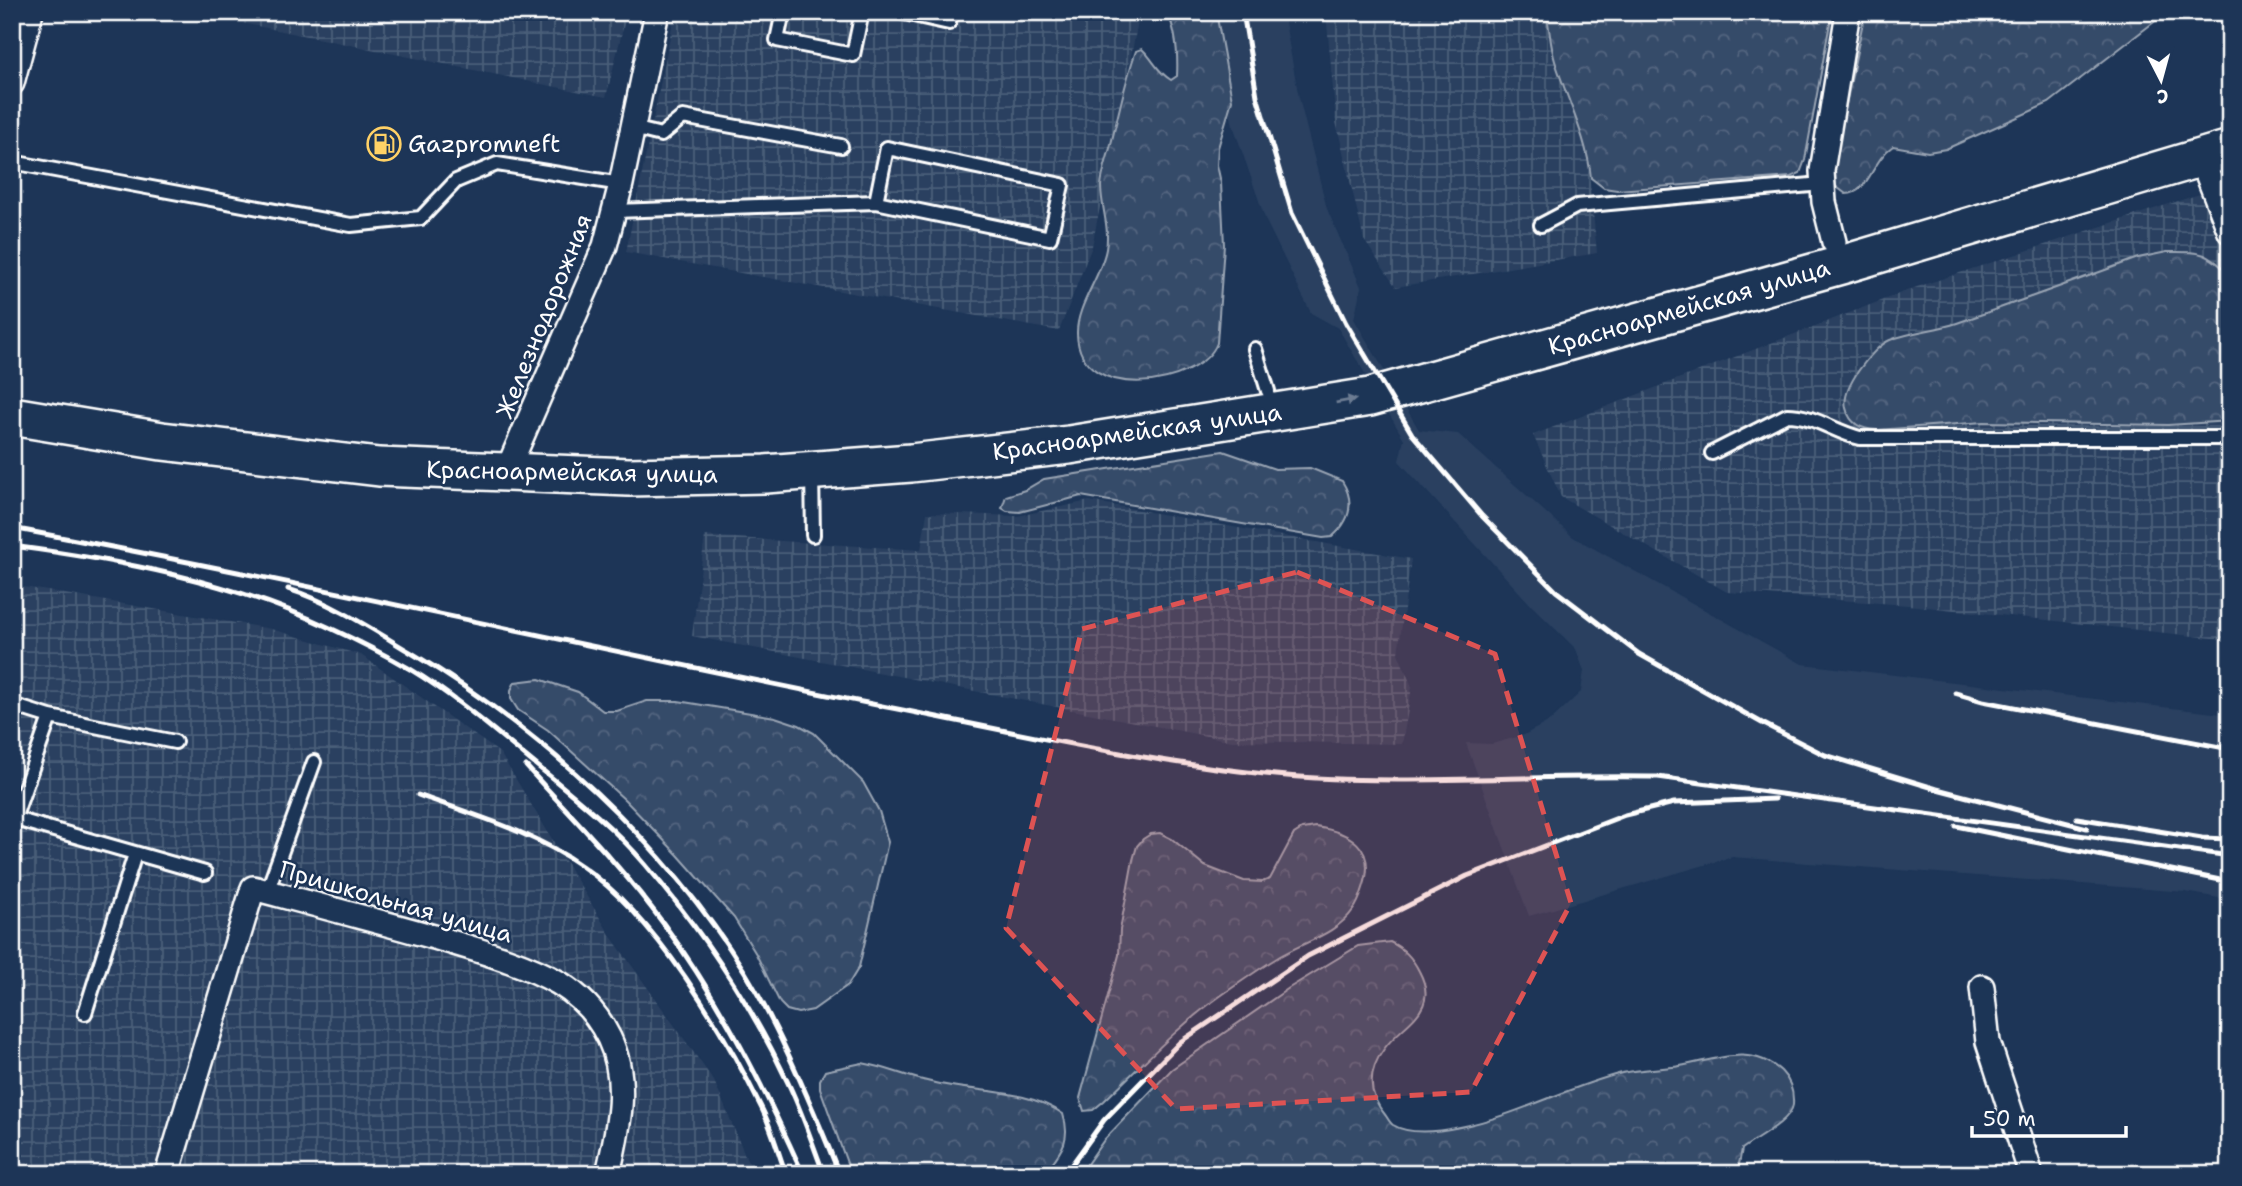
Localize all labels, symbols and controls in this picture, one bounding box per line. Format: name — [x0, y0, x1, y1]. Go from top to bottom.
north arrow — [2126, 46, 2196, 116]
text: С — [2156, 83, 2170, 109]
fuel station icon: Gazpromneft — [365, 125, 403, 163]
place label: Gazpromneft — [408, 128, 560, 160]
street label: Железнодорожная — [488, 209, 600, 423]
street label: Красноармейская улица — [1544, 251, 1834, 363]
street label: Красноармейская улица — [990, 396, 1284, 468]
one-way arrow — [1335, 396, 1357, 407]
street label: Красноармейская улица — [426, 453, 718, 491]
street label: Пришкольная улица — [276, 853, 516, 951]
scale bar — [1972, 1095, 2126, 1139]
text: 50 m — [1983, 1105, 2036, 1133]

